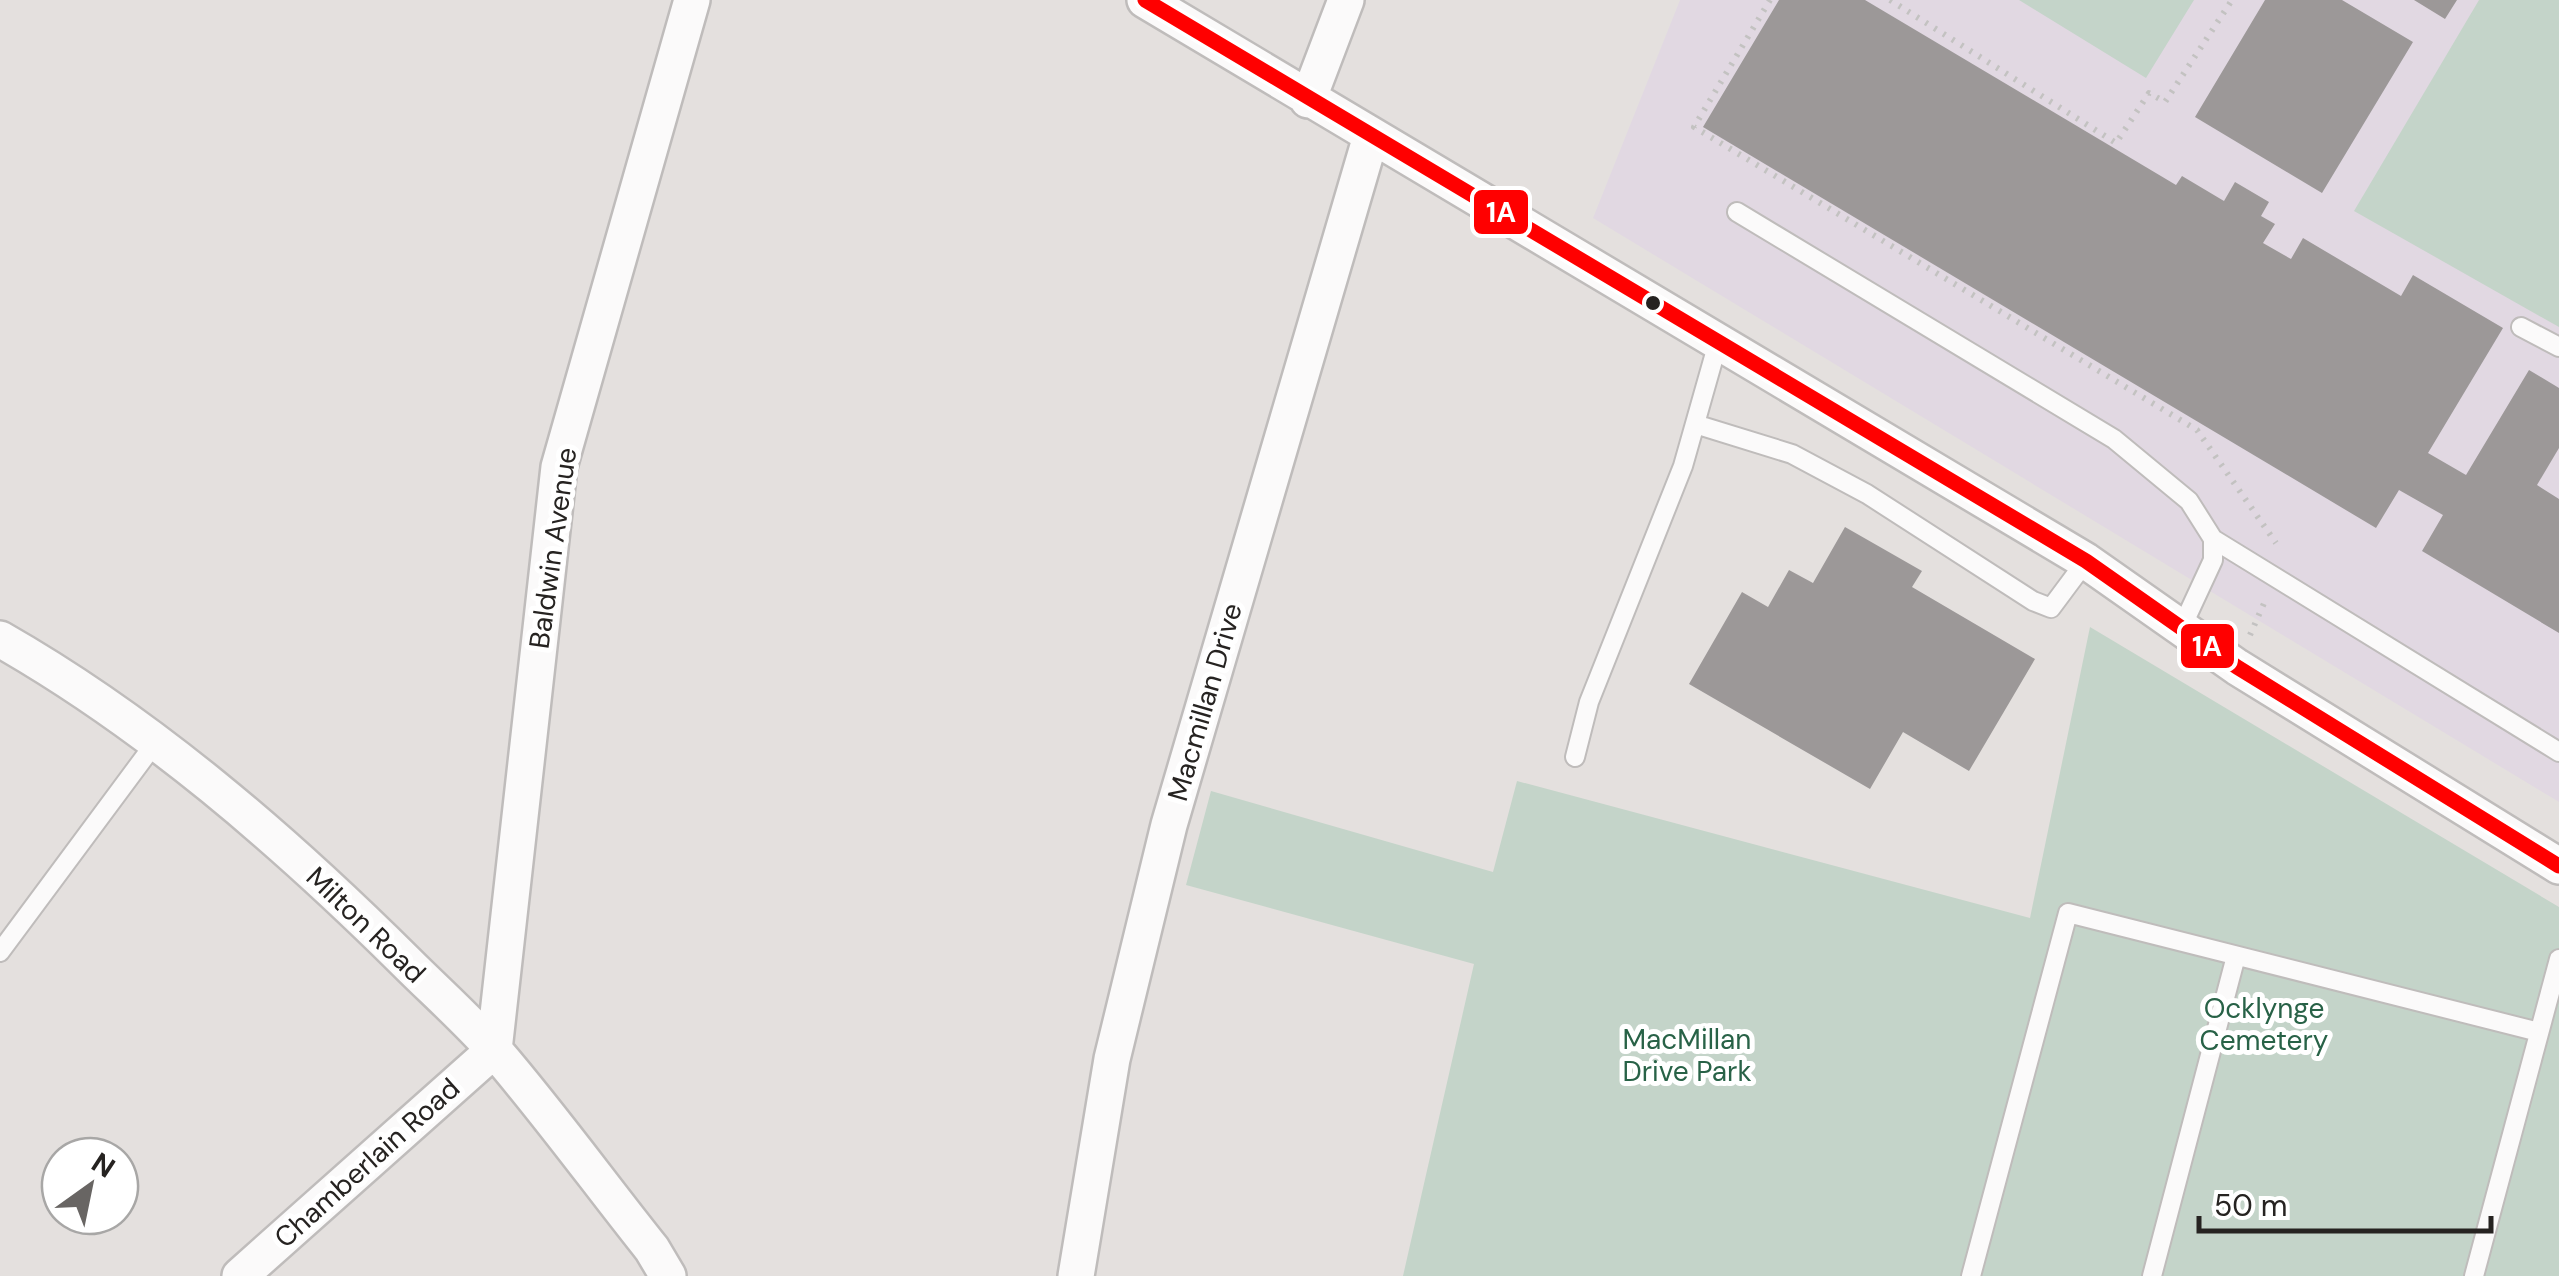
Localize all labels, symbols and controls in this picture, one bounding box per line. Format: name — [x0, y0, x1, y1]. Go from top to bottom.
line badge: 1A — [1472, 188, 1530, 236]
text: 1A — [1486, 194, 1516, 231]
unlabelled marker — [1643, 293, 1663, 313]
street label: Baldwin Avenue — [521, 445, 585, 651]
street label: Macmillan Drive — [1159, 599, 1251, 805]
line badge: 1A — [2179, 622, 2236, 670]
text: 1A — [2192, 628, 2222, 665]
street label: Milton Road — [298, 859, 434, 991]
park label: Ocklynge Cemetery — [2200, 990, 2328, 1059]
park label: MacMillan Drive Park — [1622, 1021, 1752, 1090]
street label: Chamberlain Road — [267, 1070, 467, 1256]
north arrow — [40, 1136, 140, 1236]
text: N — [85, 1144, 122, 1187]
scale bar — [2199, 1171, 2492, 1233]
text: 50 m — [2214, 1186, 2288, 1225]

